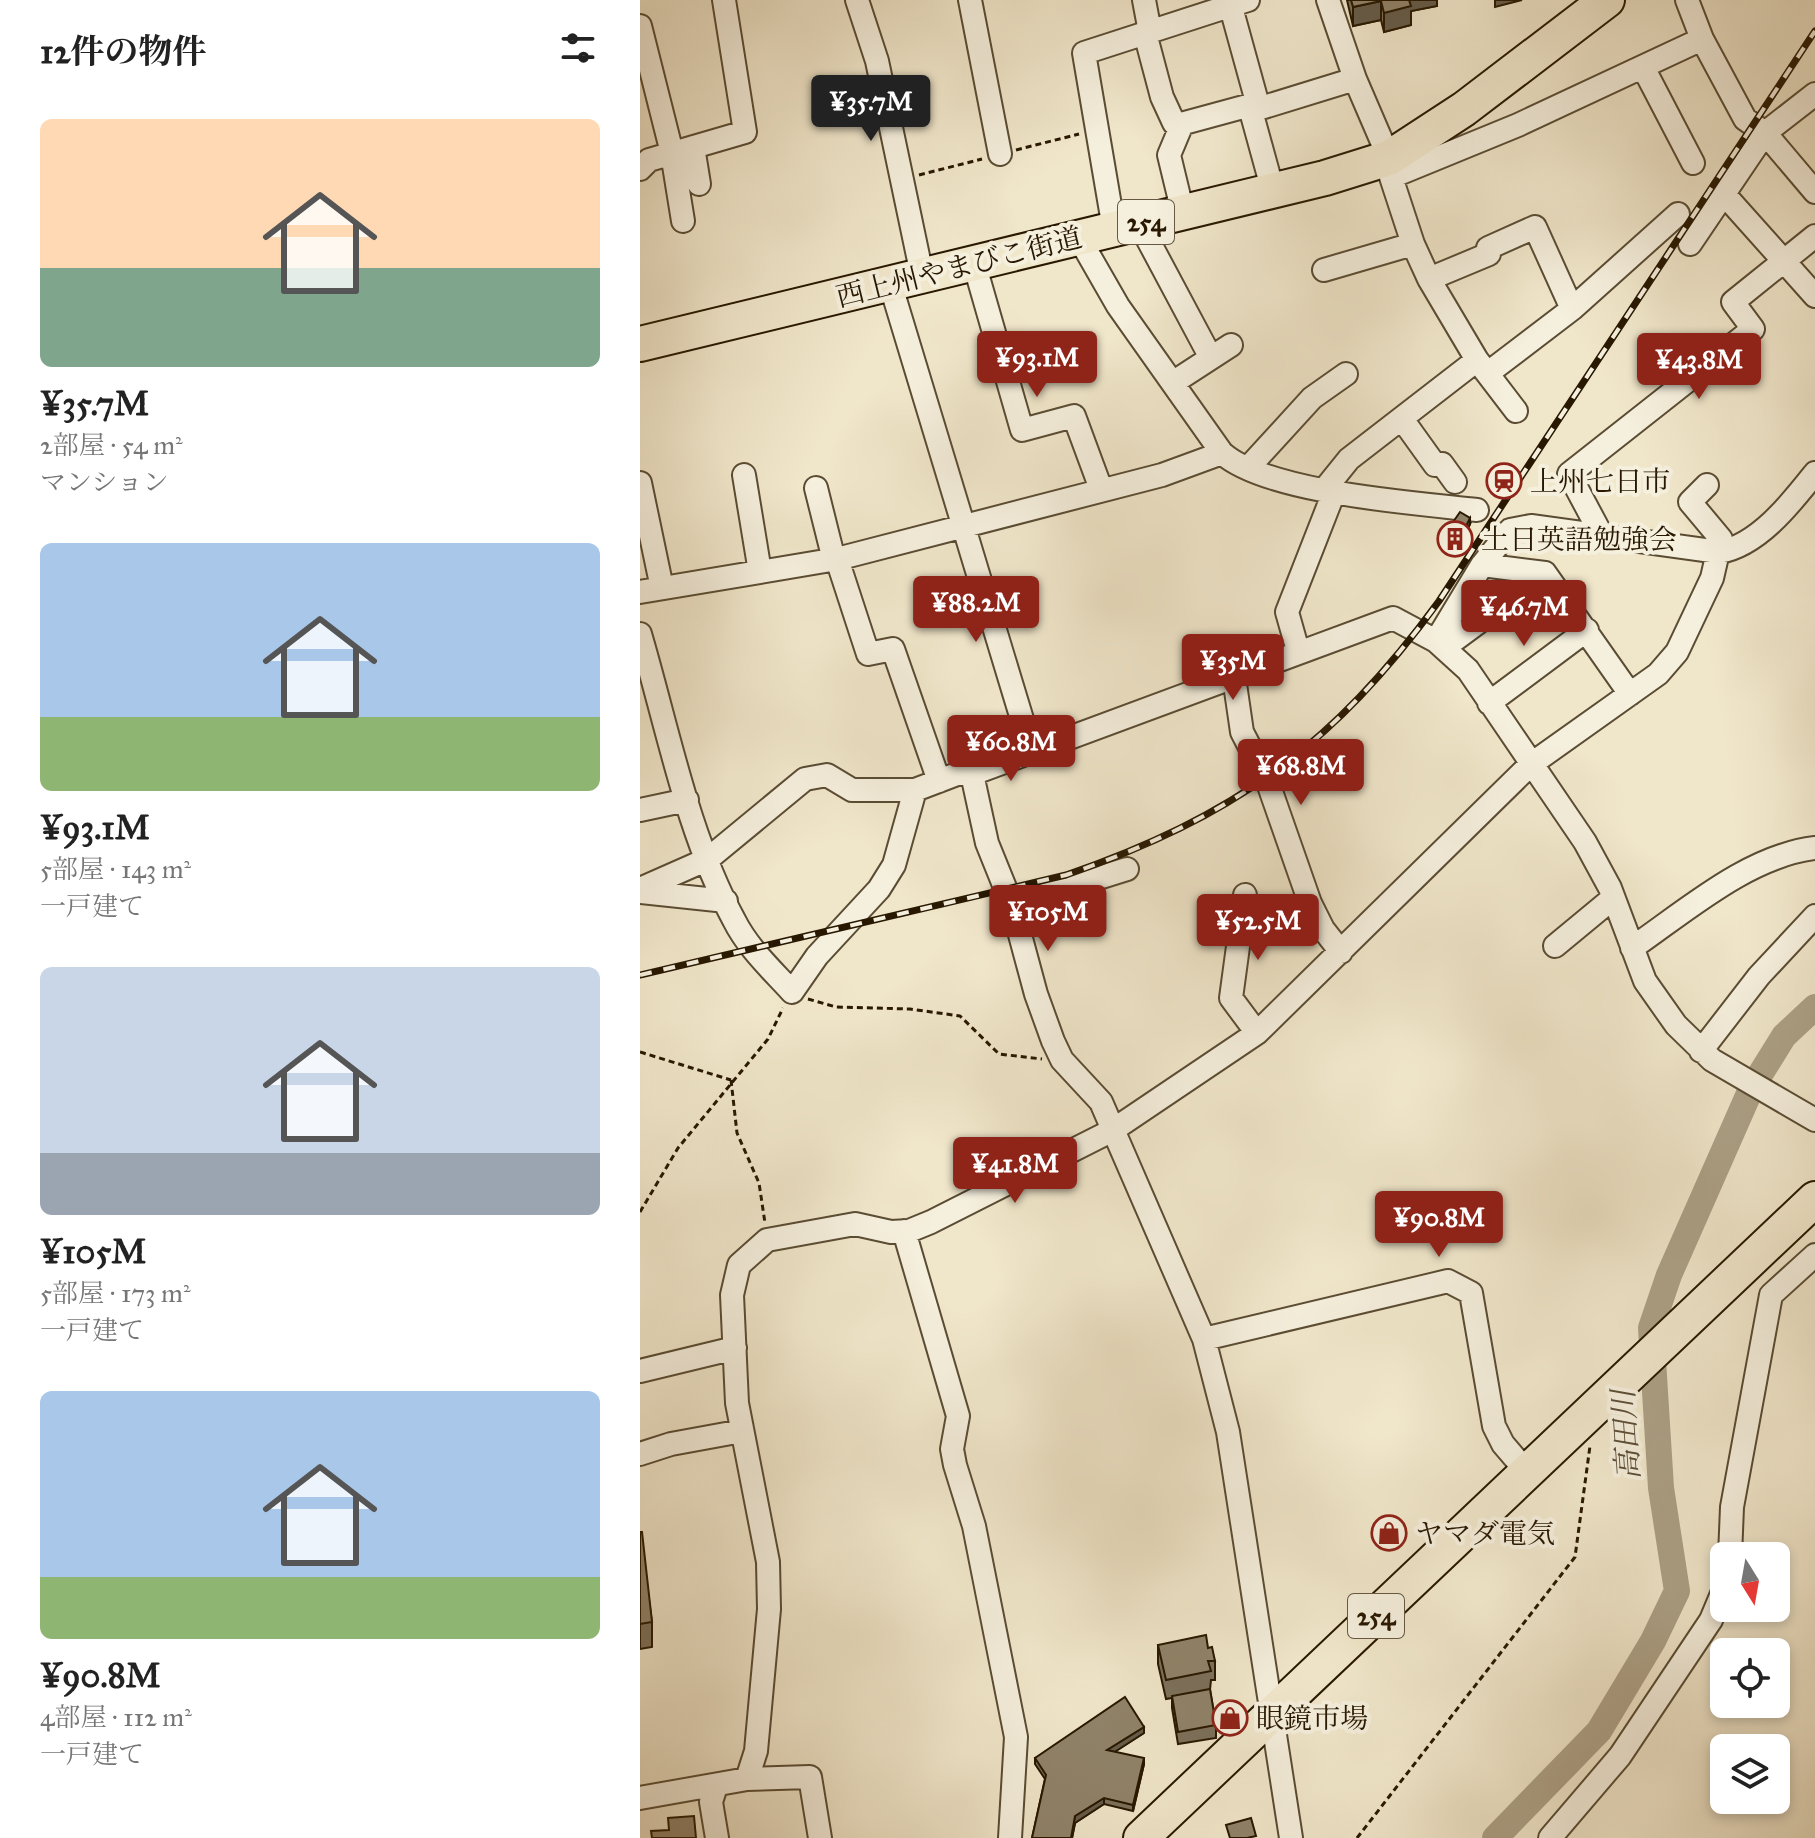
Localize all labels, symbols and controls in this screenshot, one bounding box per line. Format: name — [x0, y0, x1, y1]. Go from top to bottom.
icon: filters — [556, 26, 600, 70]
text: 12件の物件 — [40, 31, 206, 72]
pin: ¥35.7M — [806, 75, 936, 143]
text: ¥35.7M — [829, 85, 913, 117]
icon: home — [248, 171, 392, 315]
road number: 254 — [1118, 200, 1174, 244]
street label: 西上州やまびこ街道 — [833, 220, 1085, 314]
pin: ¥93.1M — [972, 331, 1102, 399]
pin: ¥43.8M — [1634, 333, 1764, 401]
text: ¥93.1M — [995, 341, 1079, 373]
text: ¥43.8M — [1655, 343, 1743, 375]
text: ¥35.7M — [40, 383, 149, 424]
text: 2部屋 · 54 m² — [40, 429, 183, 461]
station icon: 上州七日市 — [1485, 462, 1523, 500]
place label: 上州七日市 — [1530, 464, 1670, 499]
text: マンション — [40, 466, 169, 498]
building icon: 土日英語勉強会 — [1436, 520, 1474, 558]
place label: 土日英語勉強会 — [1481, 522, 1677, 557]
pin: ¥88.2M — [911, 576, 1041, 644]
pin: ¥46.7M — [1459, 580, 1589, 648]
text: ¥88.2M — [931, 586, 1021, 618]
text: ¥46.7M — [1479, 590, 1569, 622]
icon: home — [248, 595, 392, 739]
pin: ¥35M — [1186, 634, 1280, 702]
text: ¥35M — [1200, 644, 1266, 676]
pin: ¥60.8M — [946, 715, 1076, 783]
text: ¥60.8M — [965, 725, 1057, 757]
pin: ¥68.8M — [1236, 739, 1366, 807]
text: ¥68.8M — [1256, 749, 1346, 781]
text: ¥93.1M — [40, 807, 150, 848]
text: 5部屋 · 143 m² — [40, 853, 191, 885]
pin: ¥105M — [992, 885, 1104, 953]
text: 一戸建て — [40, 890, 144, 922]
pin: ¥52.5M — [1193, 894, 1323, 962]
text: ¥105M — [1007, 895, 1089, 927]
text: ¥52.5M — [1215, 904, 1301, 936]
icon: home — [248, 1019, 392, 1163]
pin: ¥41.8M — [950, 1137, 1080, 1205]
text: ¥41.8M — [971, 1147, 1059, 1179]
pin: ¥90.8M — [1374, 1191, 1504, 1259]
text: ¥90.8M — [1393, 1201, 1485, 1233]
text: ¥105M — [40, 1231, 146, 1272]
text: 5部屋 · 173 m² — [40, 1277, 191, 1309]
text: 一戸建て — [40, 1314, 144, 1346]
water label: 高田川 — [1605, 1386, 1647, 1481]
icon: home — [248, 1443, 392, 1587]
shop icon: ヤマダ電気 — [1370, 1514, 1408, 1552]
place label: ヤマダ電気 — [1415, 1516, 1555, 1551]
north arrow — [1710, 1542, 1790, 1622]
map controls — [1710, 1542, 1790, 1814]
road number: 254 — [1348, 1594, 1404, 1638]
button: locate — [1710, 1638, 1790, 1718]
text: ¥90.8M — [40, 1655, 161, 1696]
shop icon: 眼鏡市場 — [1211, 1699, 1249, 1737]
text: 4部屋 · 112 m² — [40, 1701, 192, 1733]
place label: 眼鏡市場 — [1256, 1701, 1368, 1736]
button: layers — [1710, 1734, 1790, 1814]
text: 一戸建て — [40, 1738, 144, 1770]

